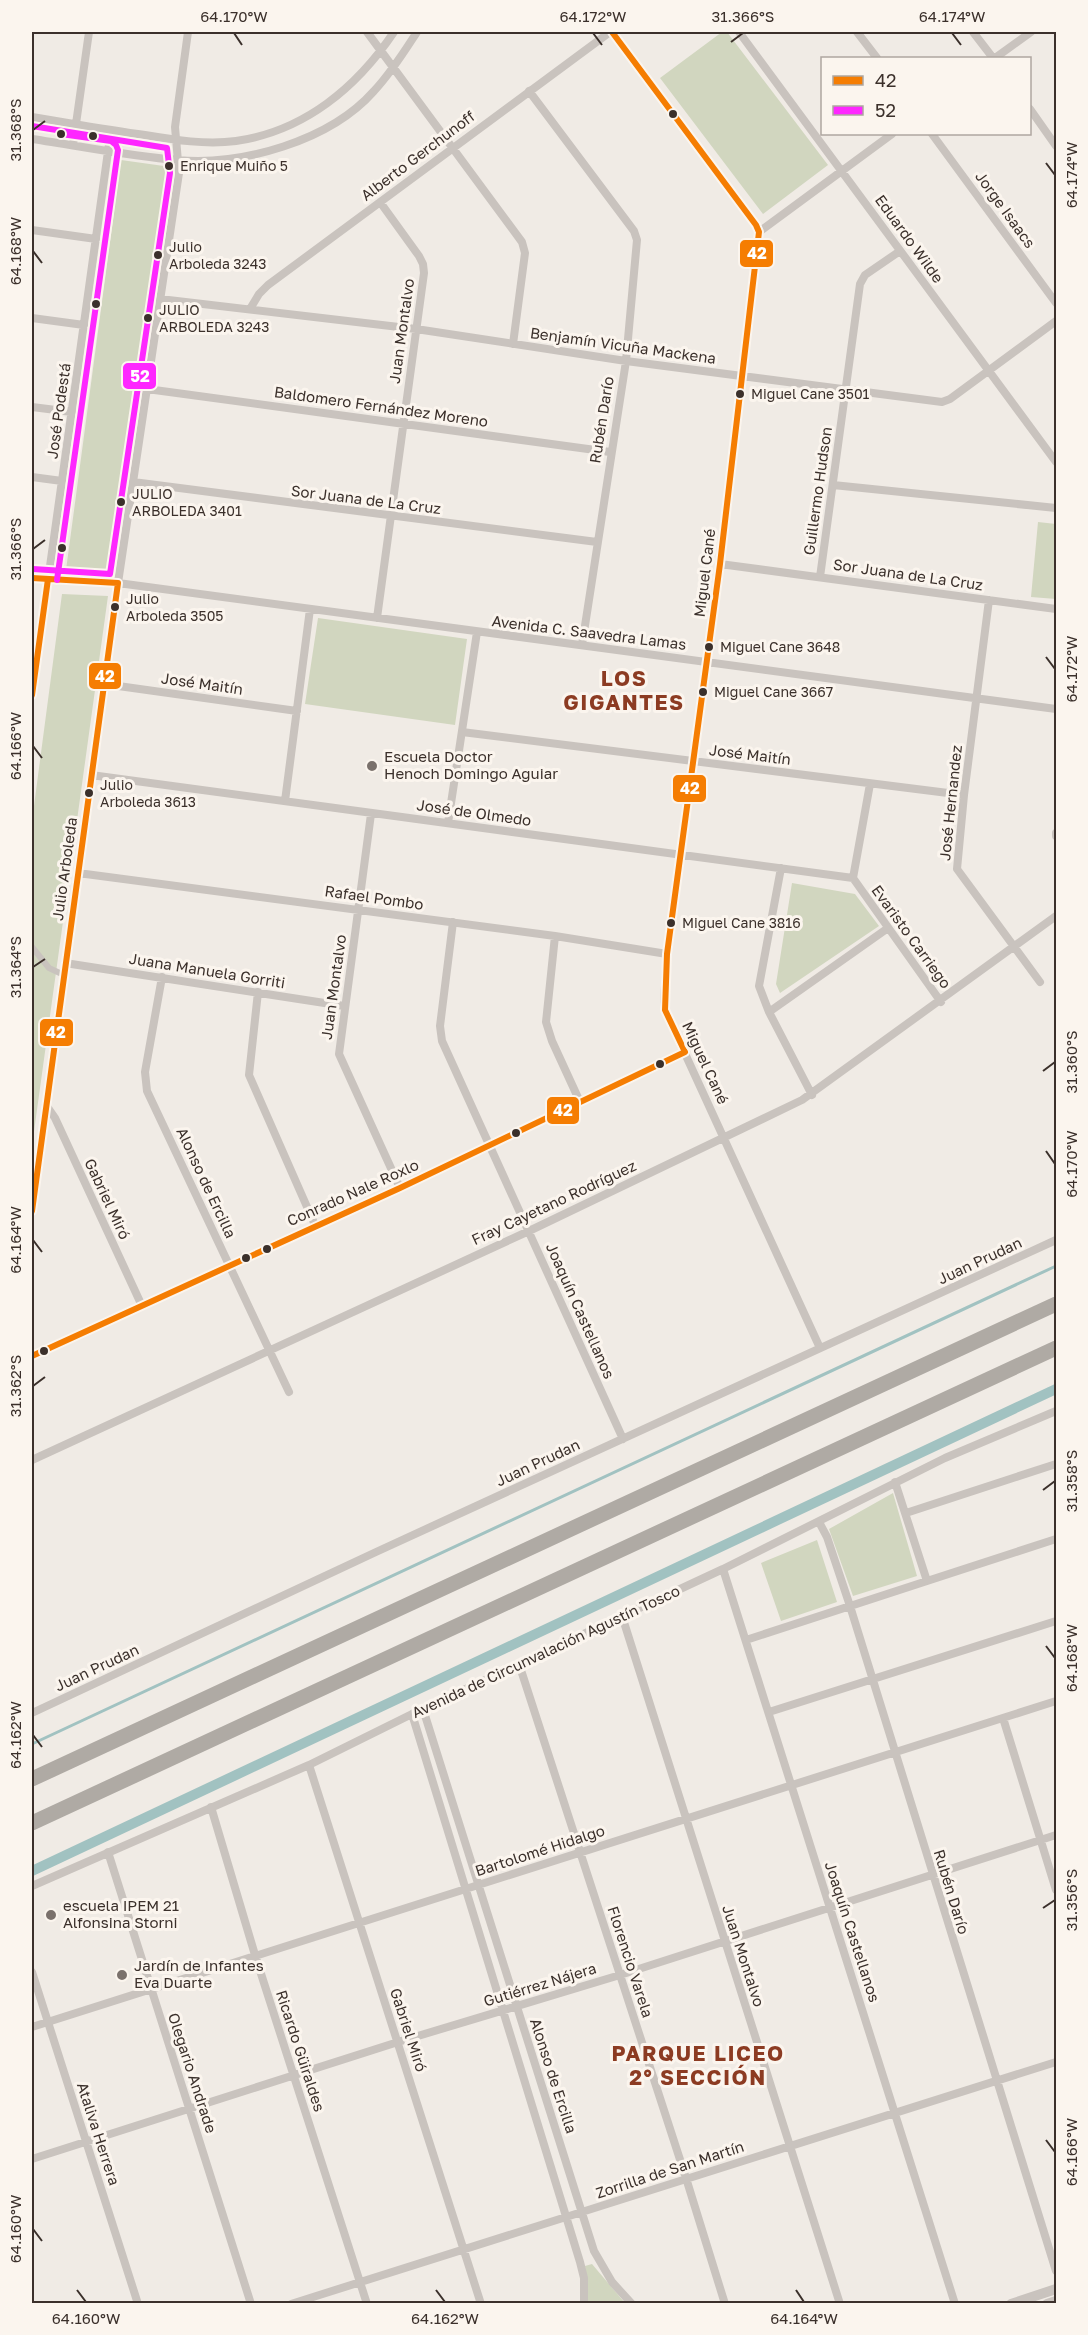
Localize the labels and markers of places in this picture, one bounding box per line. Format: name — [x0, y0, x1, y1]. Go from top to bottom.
unlabelled marker — [667, 108, 679, 120]
unlabelled marker — [55, 128, 67, 140]
unlabelled marker — [87, 130, 99, 142]
place label: Enrique Muiño 5 — [180, 157, 288, 174]
marker: Enrique Muiño 5 — [163, 160, 175, 172]
place label: Julio Arboleda 3243 — [169, 238, 266, 272]
marker: Julio Arboleda 3243 — [152, 249, 164, 261]
unlabelled marker — [90, 298, 102, 310]
place label: JULIO ARBOLEDA 3243 — [159, 301, 270, 335]
marker: JULIO ARBOLEDA 3243 — [142, 312, 154, 324]
place label: Miguel Cane 3501 — [751, 385, 870, 402]
marker: Miguel Cane 3501 — [734, 388, 746, 400]
place label: JULIO ARBOLEDA 3401 — [132, 485, 242, 519]
marker: JULIO ARBOLEDA 3401 — [115, 496, 127, 508]
unlabelled marker — [56, 542, 68, 554]
place label: Julio Arboleda 3505 — [126, 590, 223, 624]
marker: Julio Arboleda 3505 — [109, 601, 121, 613]
place label: Miguel Cane 3648 — [720, 638, 840, 655]
marker: Miguel Cane 3648 — [703, 641, 715, 653]
place label: Miguel Cane 3667 — [714, 683, 833, 700]
marker: Miguel Cane 3667 — [697, 686, 709, 698]
place label: Escuela Doctor Henoch Domingo Aguiar — [384, 747, 558, 782]
marker: Escuela Doctor Henoch Domingo Aguiar — [365, 759, 379, 773]
place label: Julio Arboleda 3613 — [100, 776, 196, 810]
marker: Julio Arboleda 3613 — [83, 787, 95, 799]
place label: Miguel Cane 3816 — [682, 914, 801, 931]
marker: Miguel Cane 3816 — [665, 917, 677, 929]
unlabelled marker — [654, 1058, 666, 1070]
unlabelled marker — [510, 1127, 522, 1139]
unlabelled marker — [261, 1243, 273, 1255]
unlabelled marker — [240, 1252, 252, 1264]
unlabelled marker — [38, 1345, 50, 1357]
place label: escuela IPEM 21 Alfonsina Storni — [63, 1896, 179, 1931]
marker: escuela IPEM 21 Alfonsina Storni — [44, 1908, 58, 1922]
place label: Jardín de Infantes Eva Duarte — [134, 1956, 264, 1991]
marker: Jardín de Infantes Eva Duarte — [115, 1968, 129, 1982]

